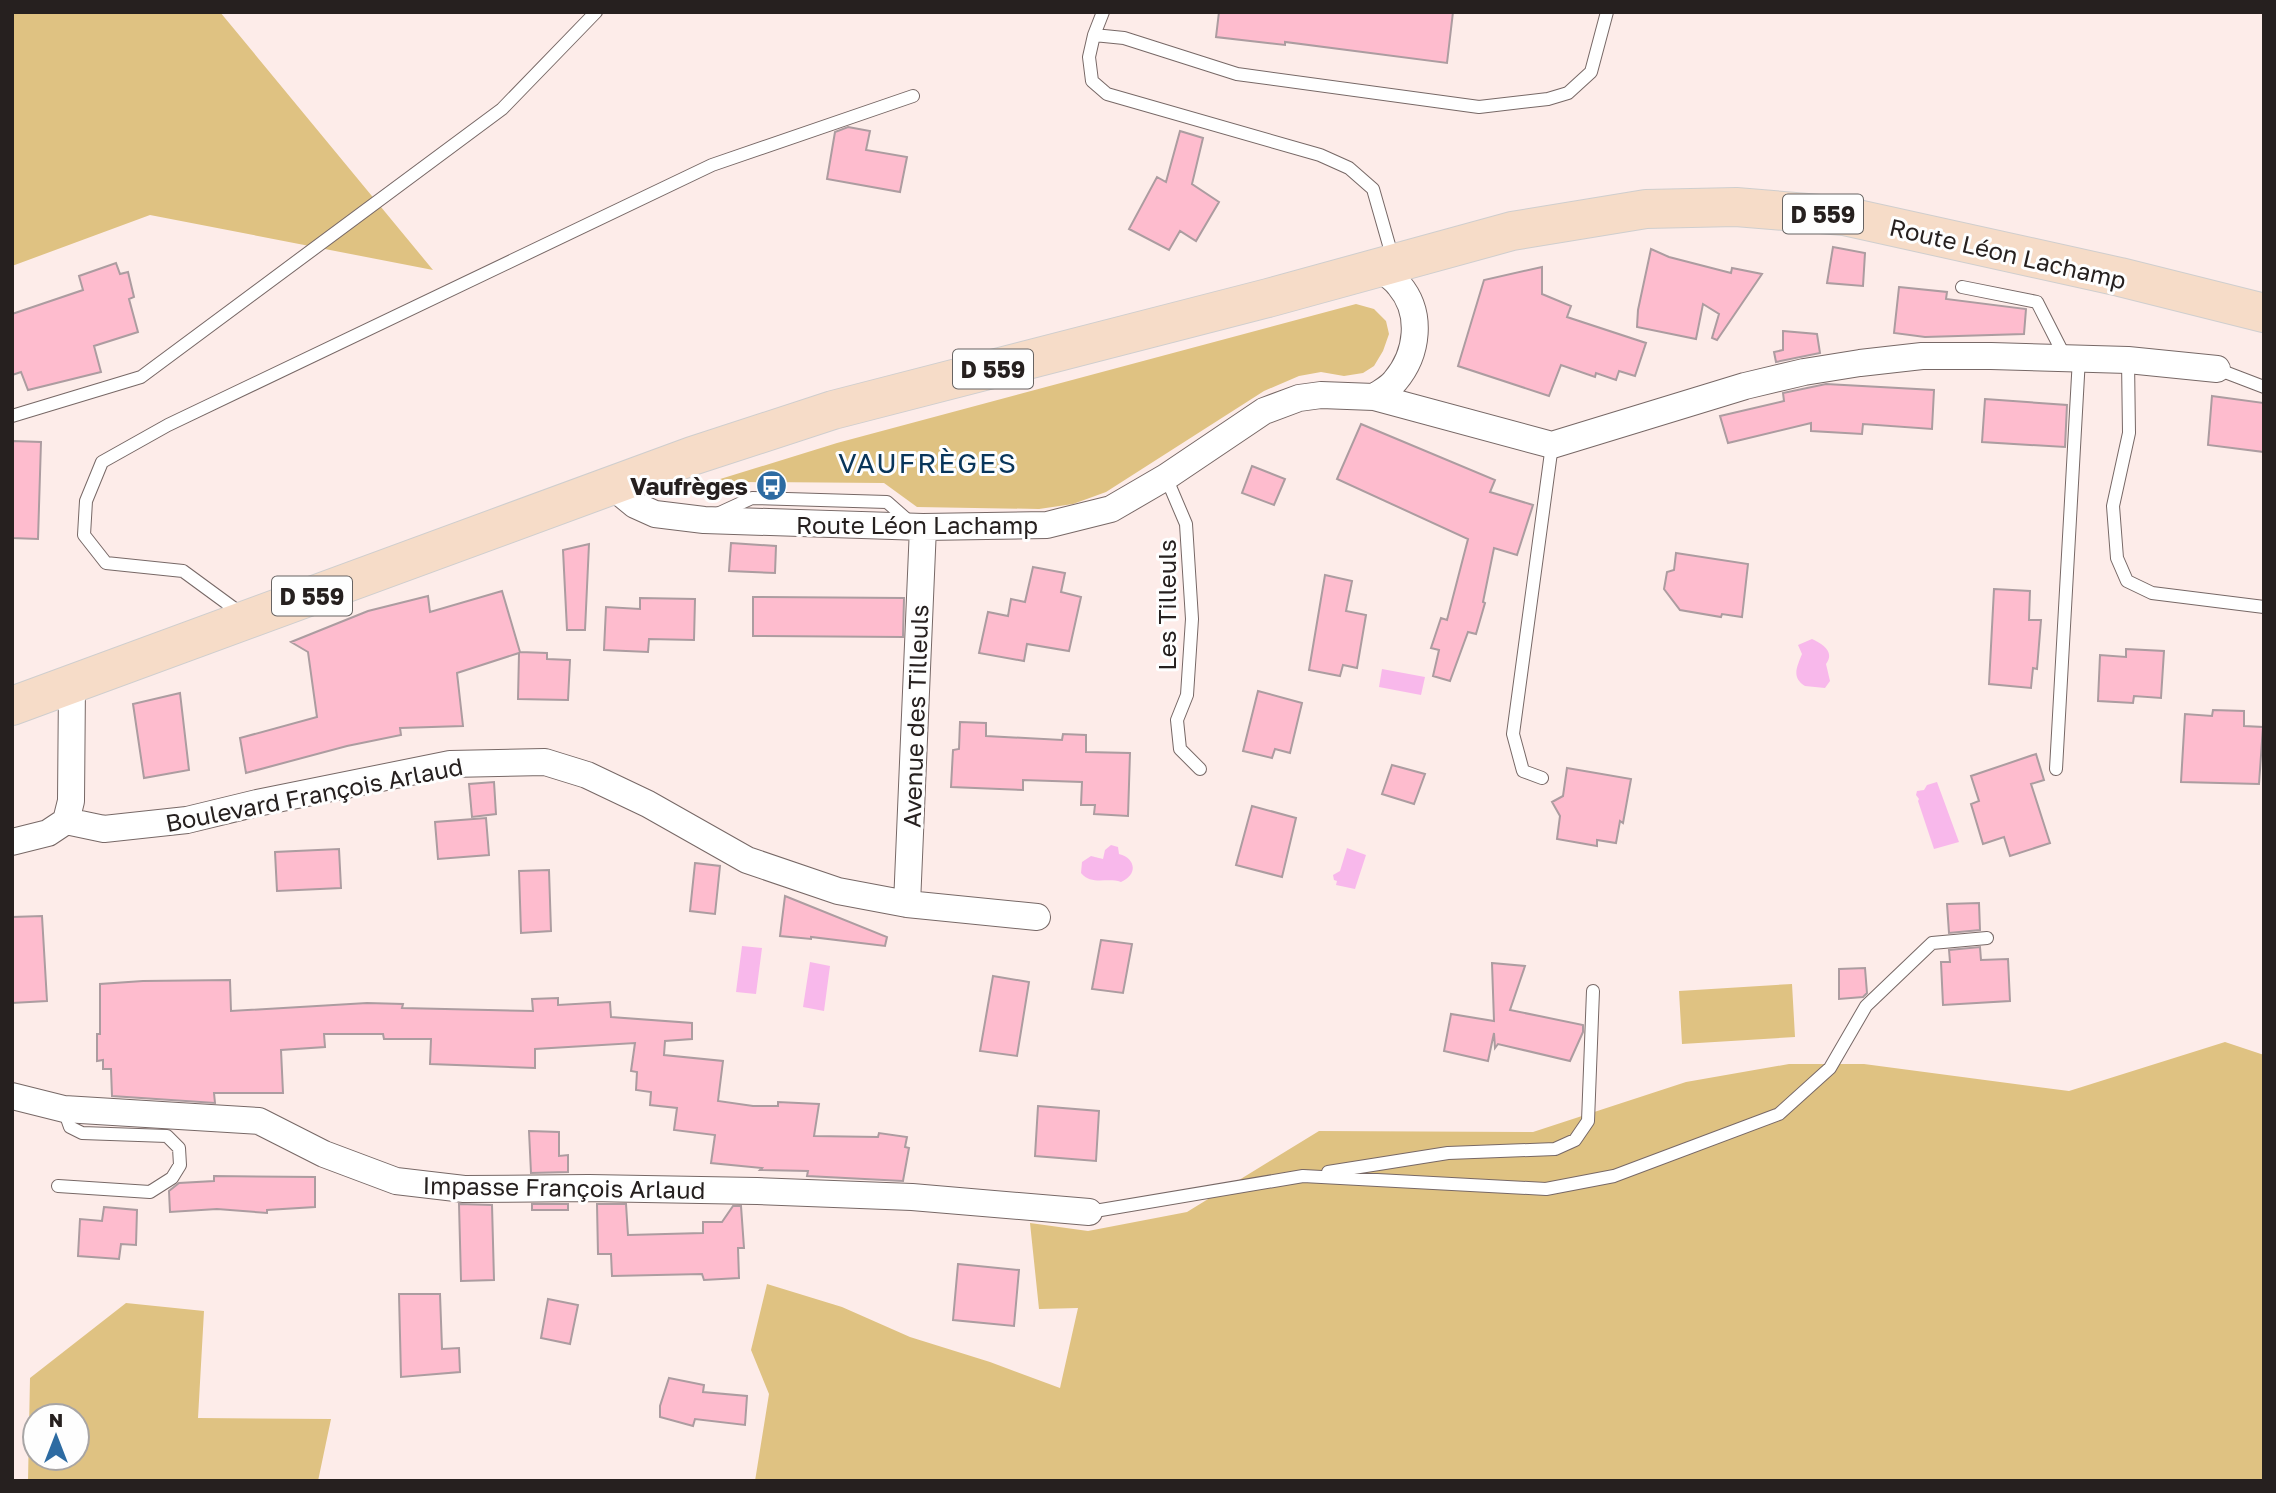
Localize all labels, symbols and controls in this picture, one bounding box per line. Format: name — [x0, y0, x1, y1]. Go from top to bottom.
road number: D 559 — [1783, 195, 1863, 234]
street label: Route Léon Lachamp — [1887, 212, 2129, 294]
road number: D 559 — [953, 350, 1033, 388]
district label: VAUFRÈGES — [838, 446, 1018, 479]
bus stop icon: Vaufrèges — [754, 468, 788, 502]
place label: Vaufrèges — [630, 471, 748, 500]
street label: Route Léon Lachamp — [796, 510, 1038, 539]
street label: Les Tilleuls — [1152, 539, 1181, 671]
road number: D 559 — [272, 576, 352, 616]
street label: Avenue des Tilleuls — [897, 604, 933, 828]
street label: Boulevard François Arlaud — [163, 751, 465, 837]
street label: Impasse François Arlaud — [422, 1170, 706, 1204]
north arrow — [21, 1402, 91, 1472]
text: N — [49, 1408, 63, 1431]

